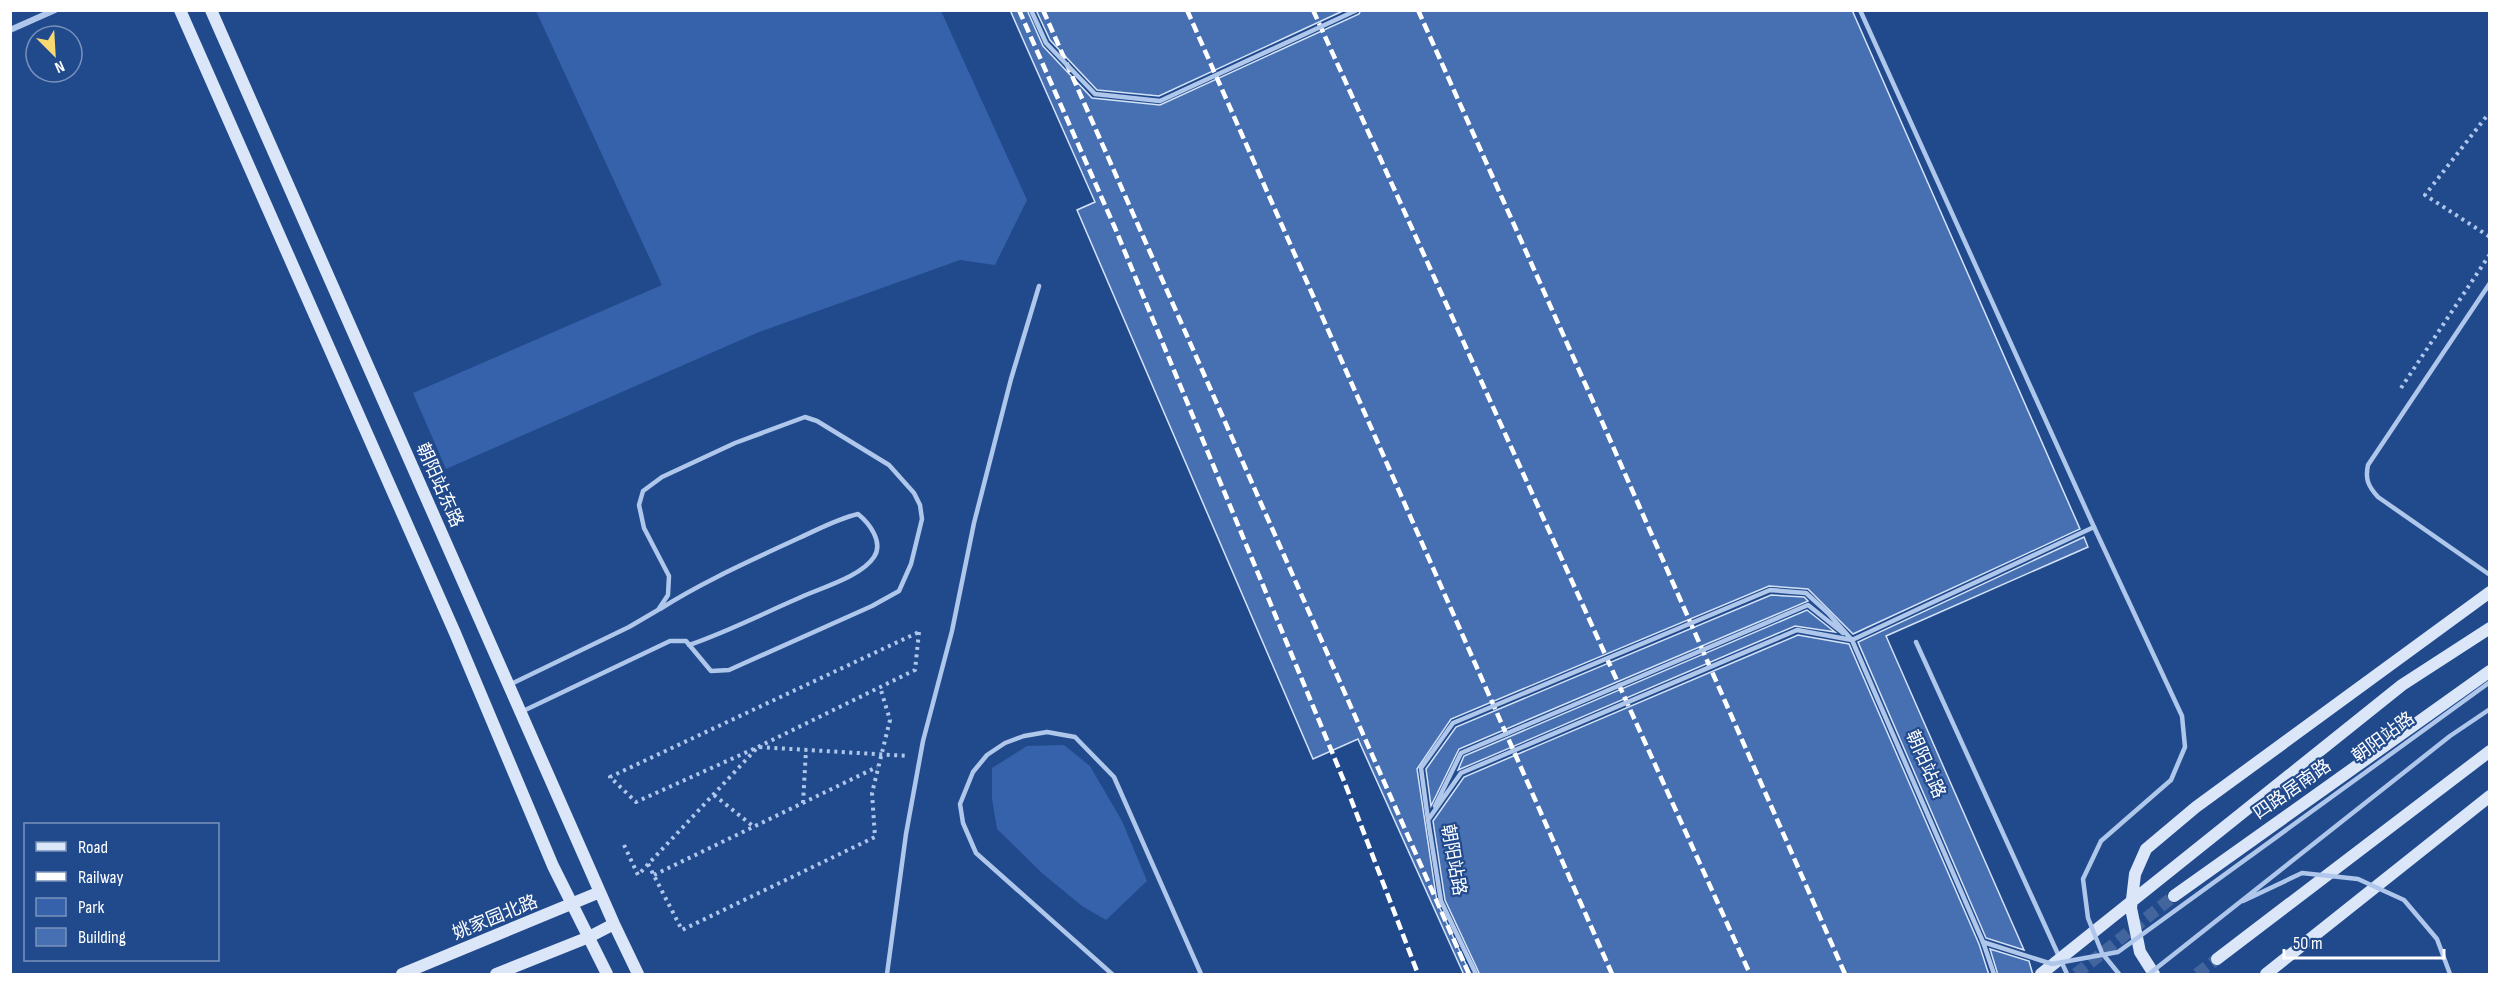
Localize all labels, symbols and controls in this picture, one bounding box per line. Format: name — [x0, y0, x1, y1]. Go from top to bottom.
north arrow — [24, 24, 84, 84]
text: N — [52, 56, 67, 77]
street label: 朝阳站东路 — [412, 440, 467, 531]
street label: 朝阳站路 — [2348, 708, 2419, 767]
street label: 朝阳站路 — [1901, 727, 1950, 801]
street label: 四路居南路 — [2249, 755, 2335, 824]
legend — [24, 823, 219, 961]
street label: 朝阳站路 — [1437, 823, 1470, 897]
text: Road — [78, 837, 108, 858]
text: Railway — [78, 867, 123, 888]
street label: 姚家园北路 — [450, 891, 541, 944]
text: Park — [78, 897, 104, 918]
scale bar — [2284, 922, 2444, 960]
text: Building — [78, 927, 126, 948]
text: 50 m — [2293, 933, 2323, 954]

